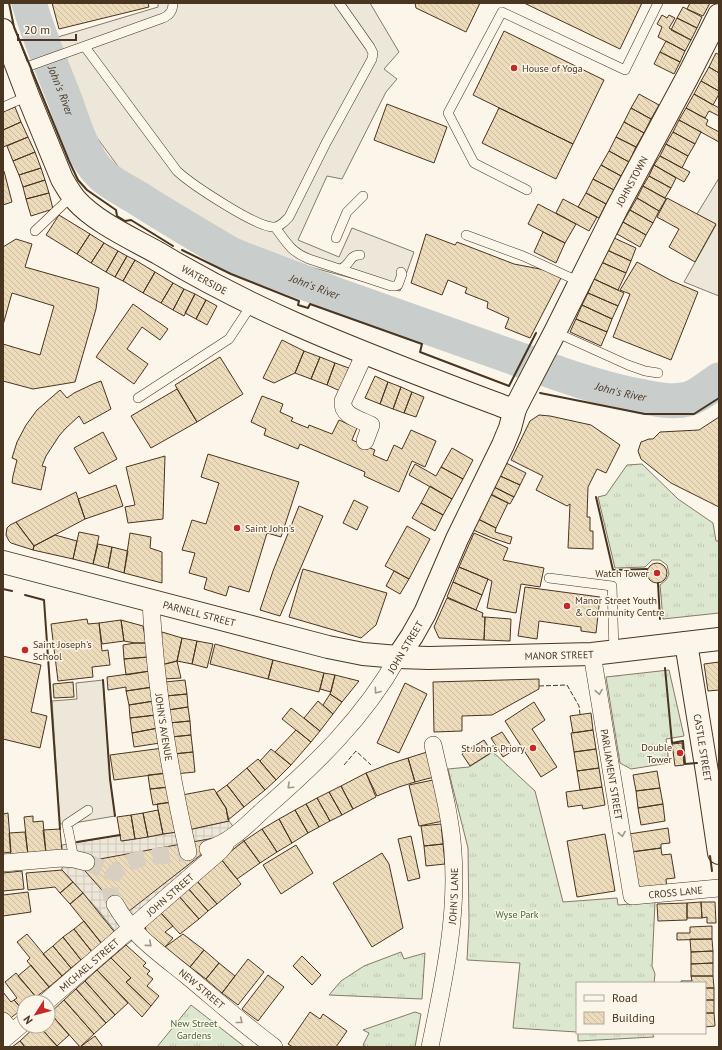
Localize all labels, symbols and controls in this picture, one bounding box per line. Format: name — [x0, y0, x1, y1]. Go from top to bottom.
scale bar — [18, 16, 76, 42]
text: 20 m — [24, 22, 50, 37]
place label: House of Yoga — [522, 62, 583, 75]
water label: John's River — [44, 63, 77, 118]
marker: House of Yoga — [509, 63, 519, 73]
street label: JOHNSTOWN — [613, 154, 651, 210]
street label: WATERSIDE — [179, 262, 229, 297]
water label: John's River — [287, 270, 343, 303]
water label: John's River — [593, 378, 649, 405]
place label: Saint John's — [245, 522, 294, 535]
marker: Saint John's — [232, 523, 242, 533]
place label: Watch Tower — [595, 567, 650, 580]
marker: Watch Tower — [652, 568, 662, 578]
place label: Manor Street Youth & Community Centre — [575, 594, 664, 619]
street label: PARNELL STREET — [162, 598, 237, 630]
marker: Manor Street Youth & Community Centre — [562, 601, 572, 611]
street label: JOHN STREET — [384, 618, 426, 677]
place label: Saint Joseph's School — [33, 638, 92, 663]
marker: Saint Joseph's School — [20, 645, 30, 655]
street label: MANOR STREET — [524, 648, 594, 663]
one-way arrow — [375, 686, 382, 693]
one-way arrow — [594, 689, 603, 695]
street label: JOHN'S AVENUE — [152, 692, 175, 762]
street label: CASTLE STREET — [691, 713, 714, 783]
street label: PARLIAMENT STREET — [598, 728, 625, 821]
place label: Double Tower — [641, 741, 673, 766]
place label: St John's Priory — [461, 742, 525, 755]
marker: St John's Priory — [528, 743, 538, 753]
marker: Double Tower — [675, 748, 685, 758]
one-way arrow — [287, 782, 295, 789]
one-way arrow — [617, 831, 626, 837]
street label: JOHN'S LANE — [446, 868, 461, 926]
street label: JOHN STREET — [143, 870, 197, 920]
street label: CROSS LANE — [648, 884, 703, 901]
park label: Wyse Park — [495, 908, 539, 921]
street label: MICHAEL STREET — [57, 935, 122, 995]
one-way arrow — [144, 940, 151, 947]
street label: NEW STREET — [176, 966, 228, 1012]
legend — [576, 982, 706, 1034]
text: Road — [612, 990, 637, 1005]
north arrow — [16, 994, 56, 1034]
text: Building — [612, 1010, 655, 1025]
text: N — [20, 1013, 36, 1027]
one-way arrow — [236, 1016, 243, 1023]
park label: New Street Gardens — [170, 1017, 218, 1042]

